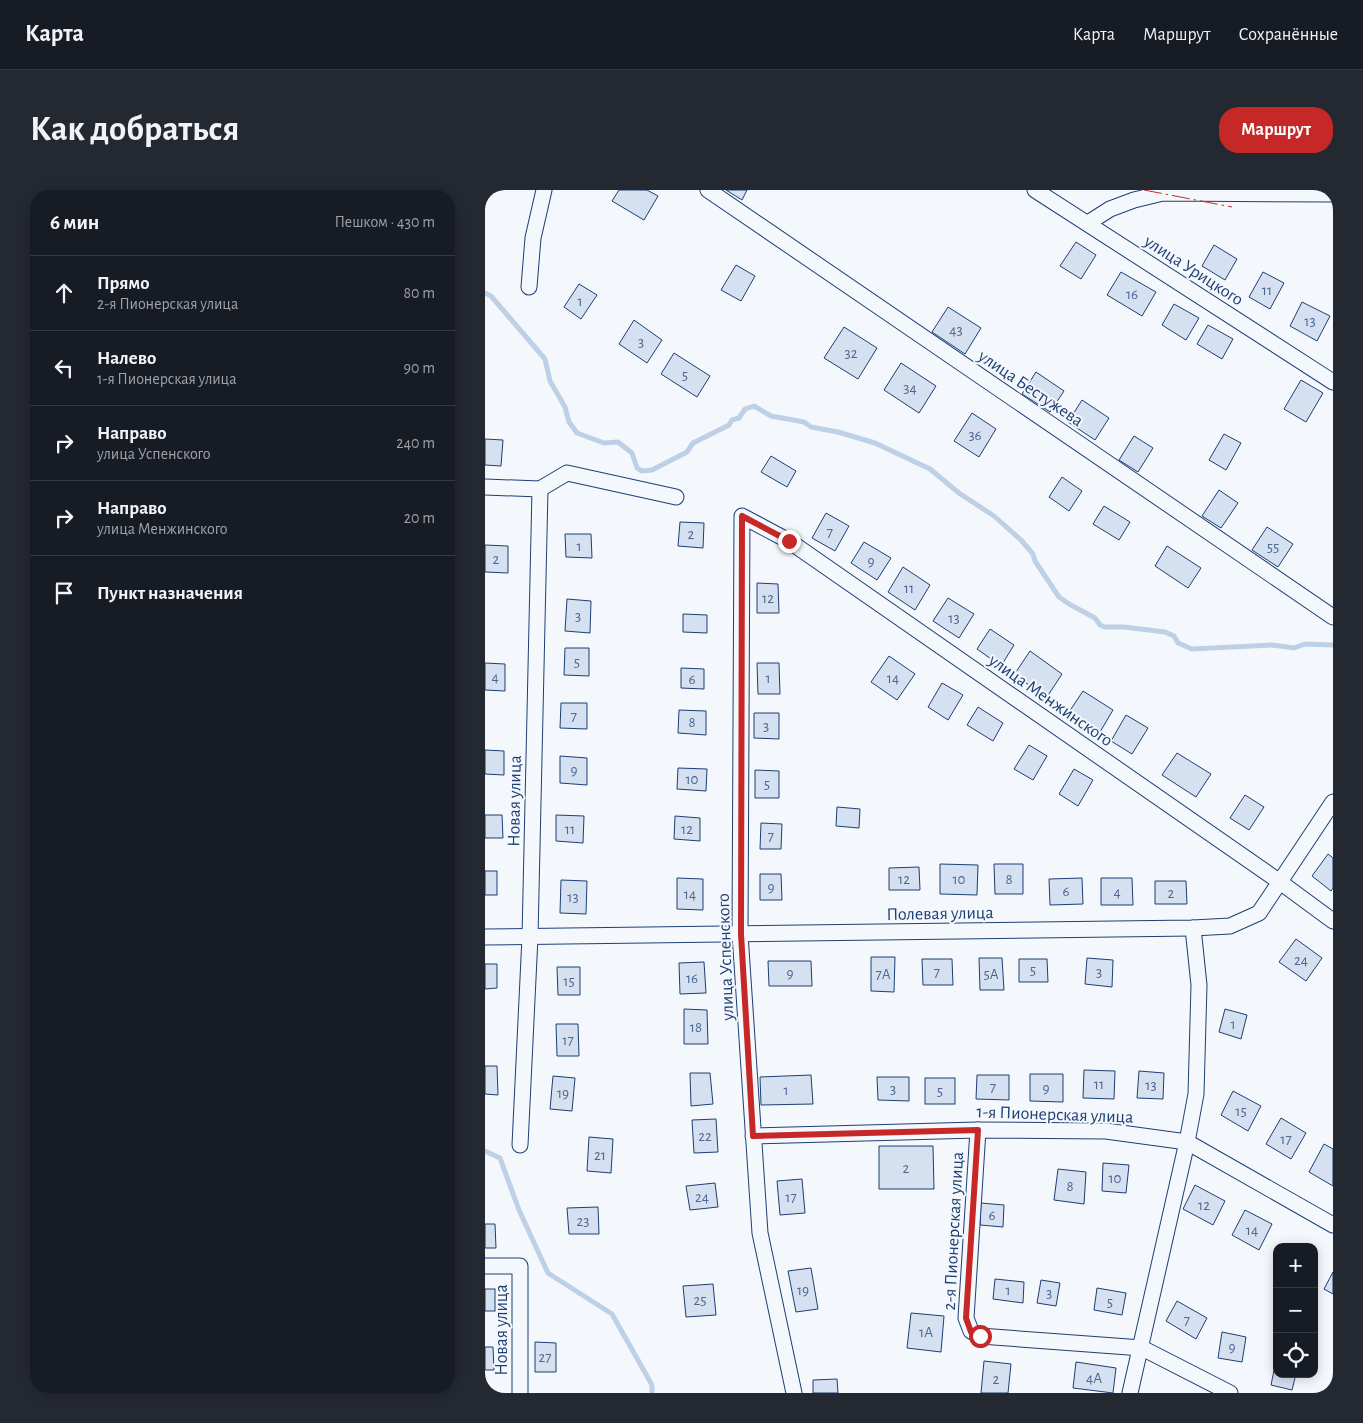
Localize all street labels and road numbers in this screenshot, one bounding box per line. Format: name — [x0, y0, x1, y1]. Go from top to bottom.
street label: улица Урицкого — [1140, 232, 1246, 309]
street label: улица Бестужева — [974, 347, 1086, 430]
street label: улица Менжинского — [984, 651, 1116, 750]
street label: Новая улица — [505, 755, 525, 847]
street label: улица Успенского — [715, 893, 737, 1022]
street label: Полевая улица — [886, 904, 994, 924]
street label: 1-я Пионерская улица — [976, 1103, 1134, 1127]
street label: 2-я Пионерская улица — [941, 1151, 967, 1311]
street label: Новая улица — [493, 1284, 511, 1376]

